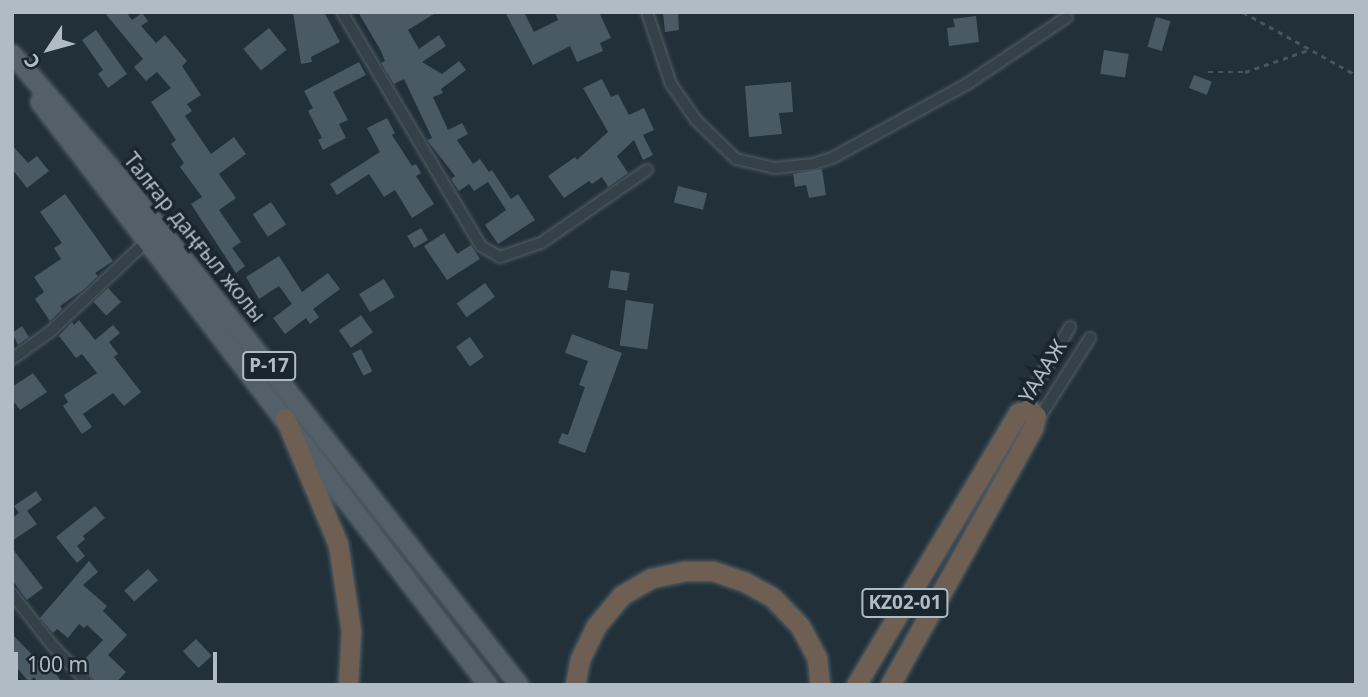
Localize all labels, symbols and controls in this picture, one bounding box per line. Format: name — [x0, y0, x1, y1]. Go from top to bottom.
north arrow — [14, 14, 84, 84]
text: С — [18, 49, 46, 74]
street label: Талғар даңғыл жолы — [119, 147, 271, 327]
street label: ҮАААЖ — [1013, 335, 1071, 407]
road number: P-17 — [241, 350, 297, 382]
road number: KZ02-01 — [861, 588, 949, 618]
scale bar — [18, 638, 220, 682]
text: 100 m — [27, 650, 88, 678]

